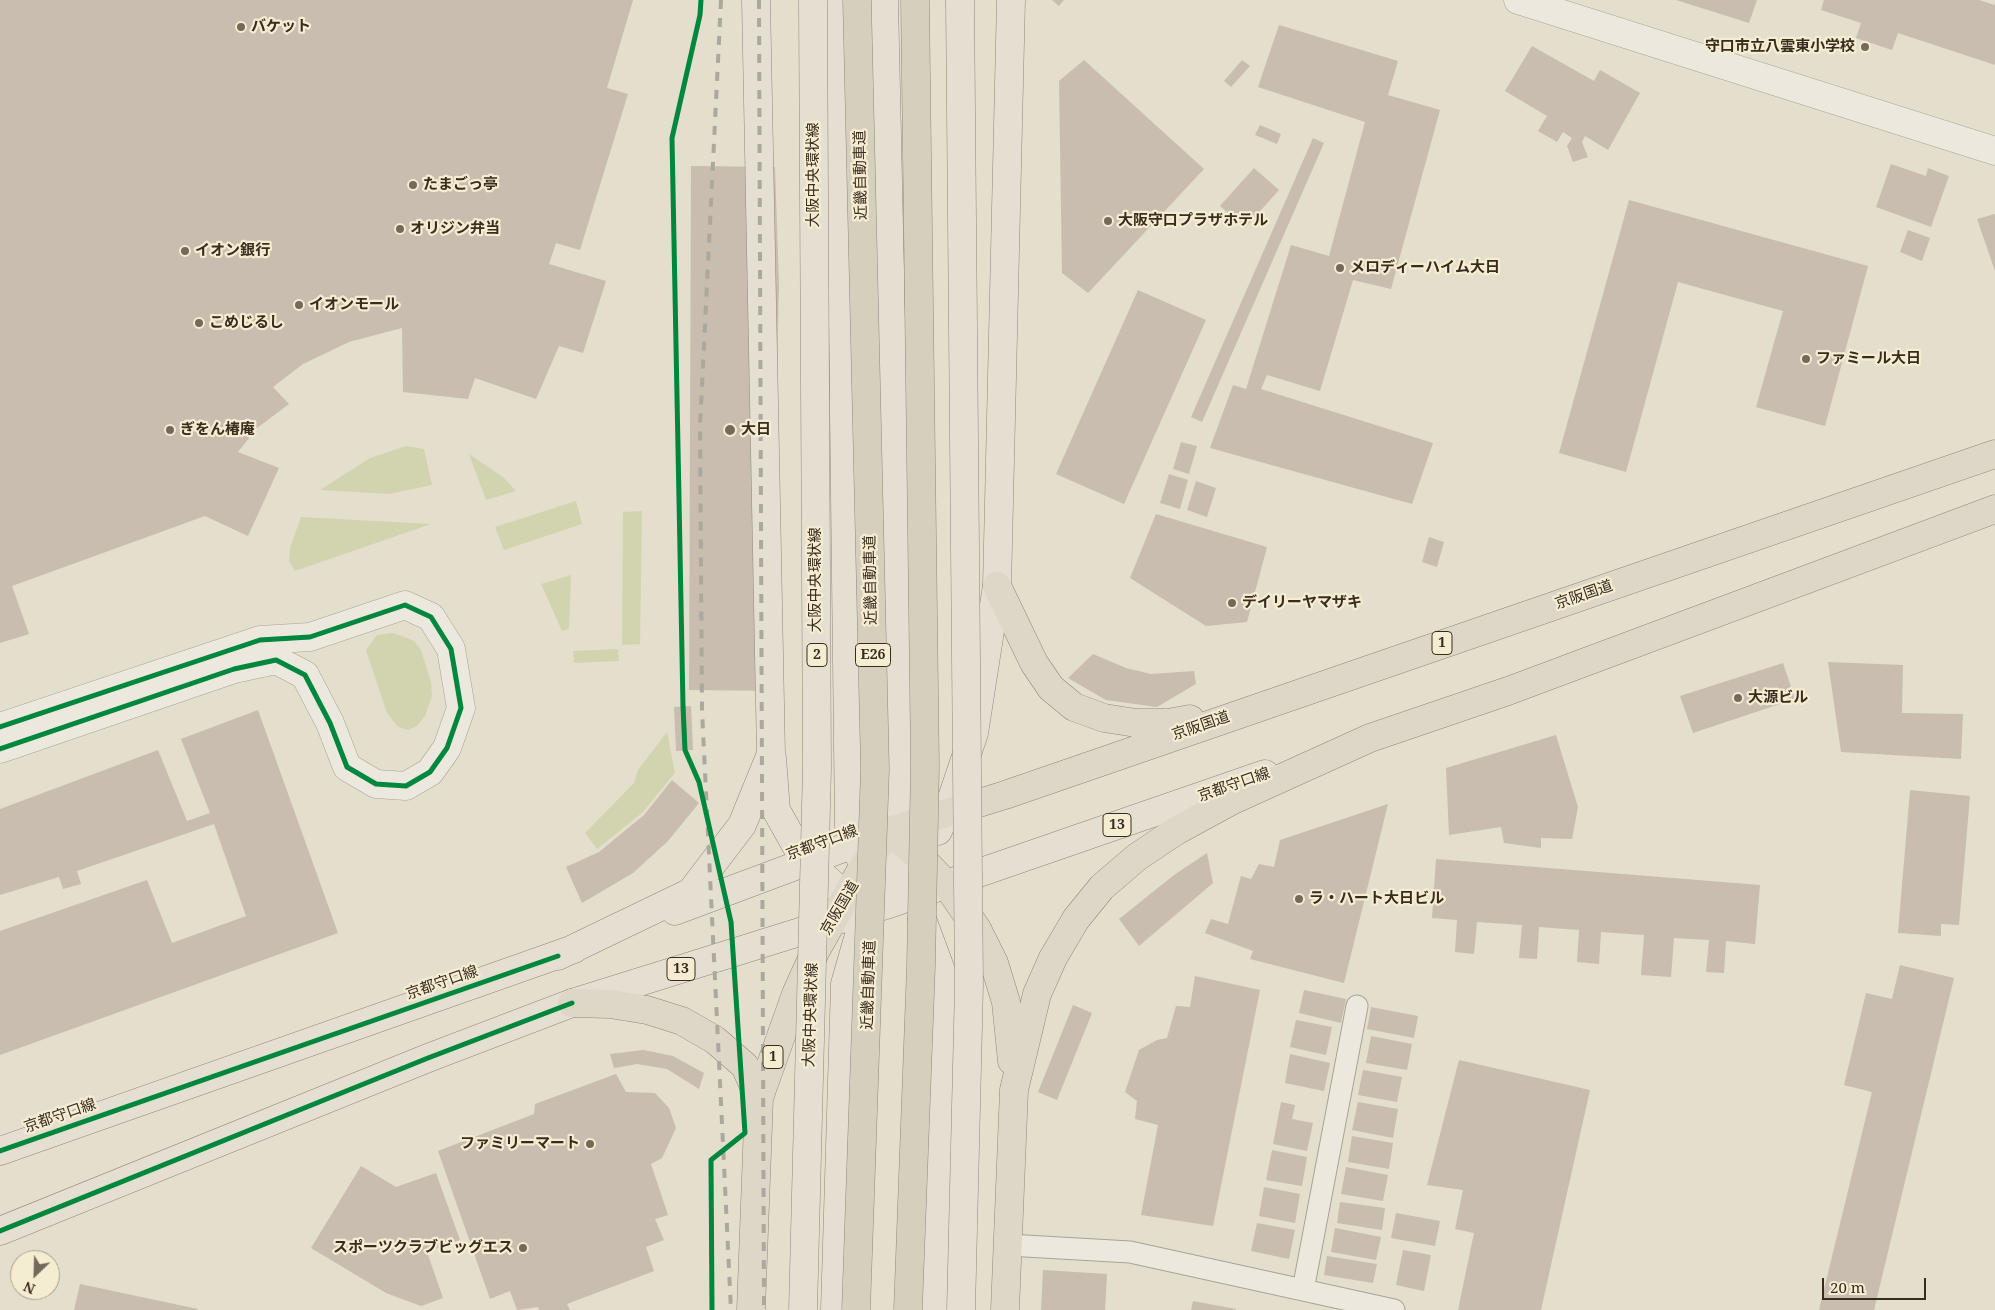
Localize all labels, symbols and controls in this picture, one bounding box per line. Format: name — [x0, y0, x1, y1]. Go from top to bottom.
place label: バケット — [251, 18, 311, 36]
marker: バケット — [235, 21, 247, 33]
place label: 守口市立八雲東小学校 — [1705, 38, 1855, 56]
marker: 守口市立八雲東小学校 — [1859, 41, 1871, 53]
street label: 大阪中央環状線 — [805, 123, 823, 227]
street label: 近畿自動車道 — [851, 130, 871, 220]
place label: たまごっ亭 — [423, 176, 498, 194]
marker: たまごっ亭 — [407, 179, 419, 191]
place label: 大阪守口プラザホテル — [1118, 212, 1268, 230]
marker: 大阪守口プラザホテル — [1102, 215, 1114, 227]
place label: オリジン弁当 — [410, 220, 500, 238]
marker: オリジン弁当 — [394, 223, 406, 235]
place label: イオン銀行 — [195, 242, 270, 260]
marker: イオン銀行 — [179, 245, 191, 257]
place label: メロディーハイム大日 — [1350, 259, 1500, 277]
marker: メロディーハイム大日 — [1334, 262, 1346, 274]
place label: イオンモール — [309, 296, 399, 314]
marker: イオンモール — [293, 299, 305, 311]
place label: こめじるし — [209, 314, 284, 332]
marker: こめじるし — [193, 317, 205, 329]
place label: ファミール大日 — [1816, 350, 1921, 368]
marker: ファミール大日 — [1800, 353, 1812, 365]
place label: ぎをん椿庵 — [180, 421, 255, 439]
place label: 大日 — [741, 421, 771, 439]
marker: 大日 — [723, 423, 737, 437]
marker: ぎをん椿庵 — [164, 424, 176, 436]
street label: 大阪中央環状線 — [807, 528, 825, 632]
street label: 近畿自動車道 — [861, 535, 881, 625]
street label: 京阪国道 — [1553, 577, 1615, 613]
place label: デイリーヤマザキ — [1242, 594, 1362, 612]
marker: デイリーヤマザキ — [1226, 597, 1238, 609]
road number: 1 — [1432, 632, 1452, 654]
road number: 2 — [807, 644, 827, 666]
road number: E26 — [856, 644, 890, 666]
place label: 大源ビル — [1748, 689, 1808, 707]
marker: 大源ビル — [1732, 692, 1744, 704]
street label: 京阪国道 — [1170, 708, 1232, 744]
street label: 京都守口線 — [1196, 764, 1272, 806]
road number: 13 — [1103, 814, 1131, 836]
street label: 京都守口線 — [784, 822, 860, 864]
street label: 京阪国道 — [817, 878, 863, 938]
place label: ラ・ハート大日ビル — [1309, 890, 1444, 908]
marker: ラ・ハート大日ビル — [1293, 893, 1305, 905]
street label: 近畿自動車道 — [858, 940, 880, 1030]
road number: 13 — [667, 958, 695, 981]
street label: 京都守口線 — [404, 962, 480, 1004]
street label: 大阪中央環状線 — [800, 962, 822, 1068]
road number: 1 — [763, 1046, 783, 1068]
street label: 京都守口線 — [22, 1095, 98, 1137]
place label: ファミリーマート — [460, 1135, 580, 1153]
marker: ファミリーマート — [584, 1138, 596, 1150]
place label: スポーツクラブビッグエス — [333, 1239, 513, 1257]
marker: スポーツクラブビッグエス — [517, 1242, 529, 1254]
north arrow — [10, 1250, 60, 1300]
scale bar — [1825, 1268, 1929, 1300]
text: N — [20, 1277, 38, 1299]
text: 20 m — [1830, 1277, 1865, 1297]

